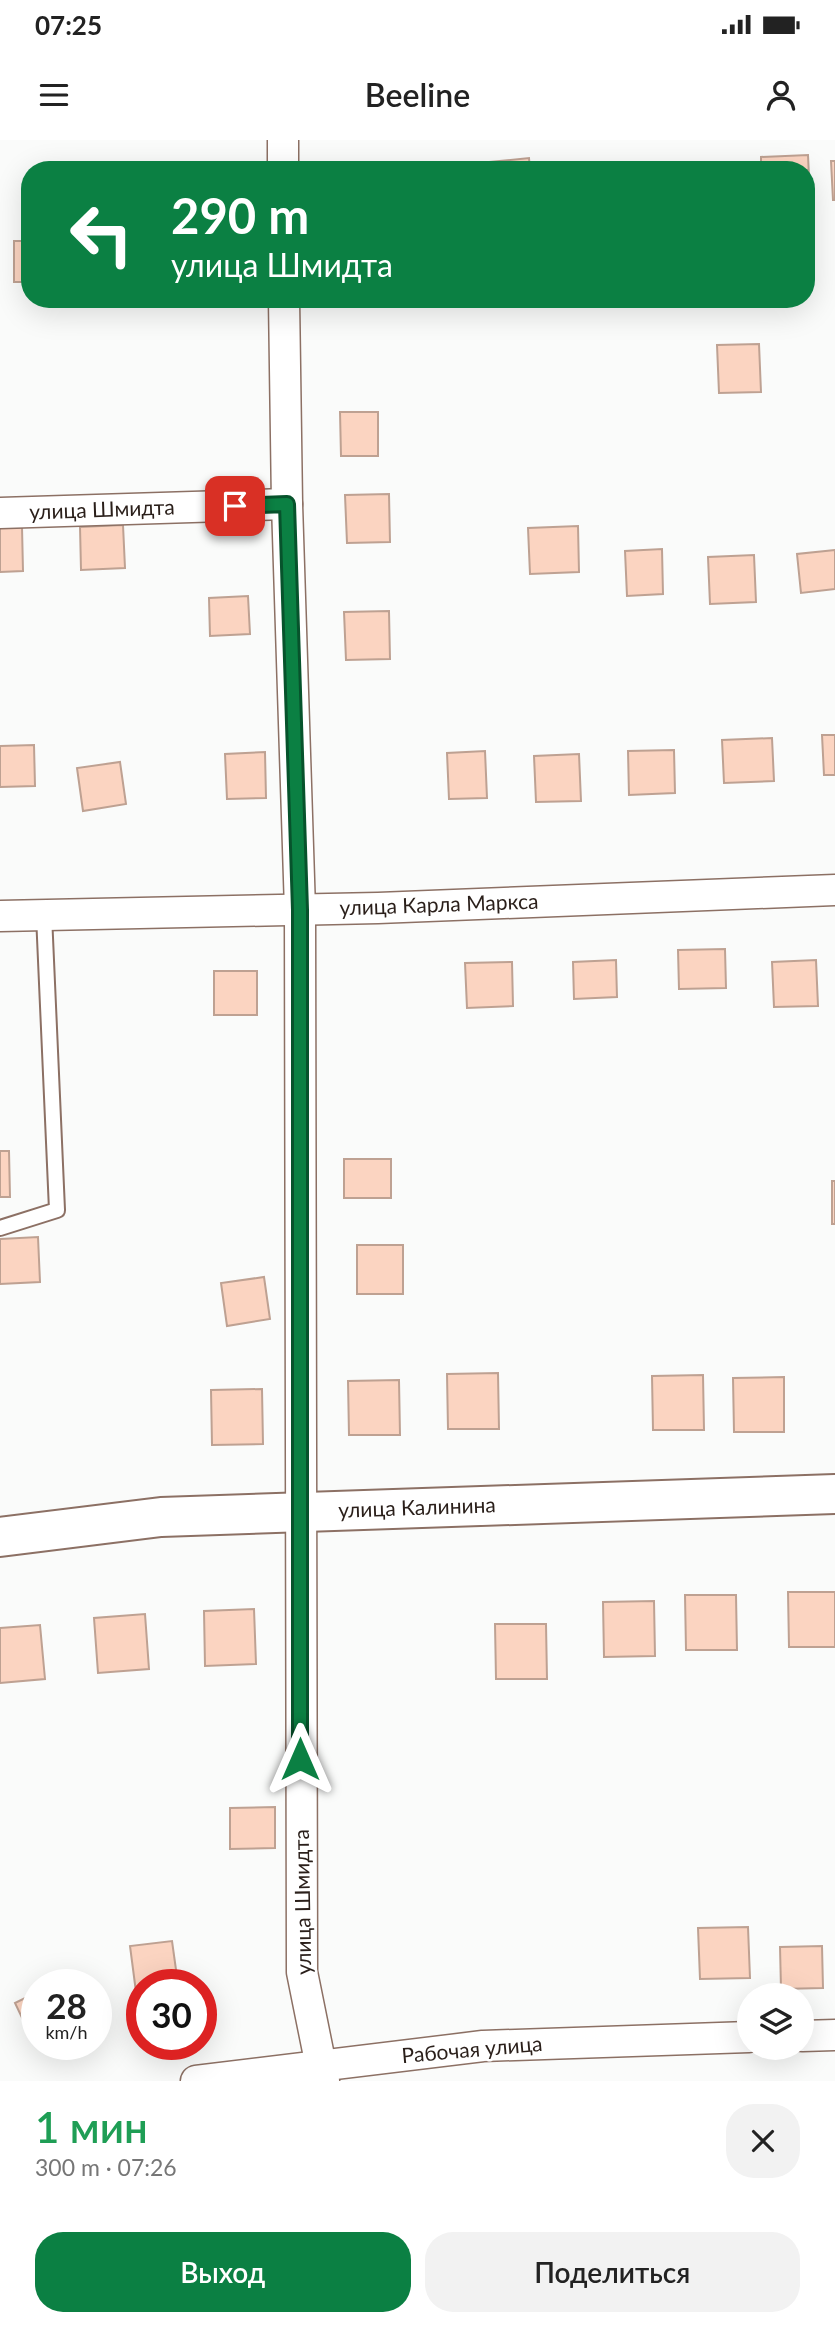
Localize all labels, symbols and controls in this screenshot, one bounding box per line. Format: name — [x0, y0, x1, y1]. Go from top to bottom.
text: 07:25 — [35, 9, 102, 41]
text: Beeline — [365, 75, 470, 114]
icon: menu — [35, 76, 73, 114]
icon: person — [762, 76, 800, 114]
text: 290 m — [171, 186, 309, 244]
icon: left — [56, 189, 147, 280]
text: улица Шмидта — [171, 245, 393, 284]
pin — [205, 476, 265, 536]
icon: arrive — [216, 487, 254, 525]
street label: улица Шмидта — [29, 493, 175, 524]
street label: улица Карла Маркса — [339, 888, 539, 919]
street label: улица Калинина — [338, 1491, 496, 1522]
position arrow — [263, 1722, 337, 1796]
street label: улица Шмидта — [288, 1829, 315, 1975]
speed limit sign: 30 — [126, 1969, 217, 2060]
map controls — [737, 1983, 814, 2060]
button: layers — [737, 1983, 814, 2060]
text: 28 — [46, 1984, 87, 2026]
text: km/h — [45, 2021, 88, 2043]
street label: Рабочая улица — [400, 2030, 543, 2067]
text: 1 мин — [35, 2102, 148, 2152]
button: close — [726, 2104, 800, 2178]
text: 300 m · 07:26 — [35, 2153, 177, 2181]
button: Выход — [35, 2232, 411, 2312]
button: Поделиться — [425, 2232, 800, 2312]

